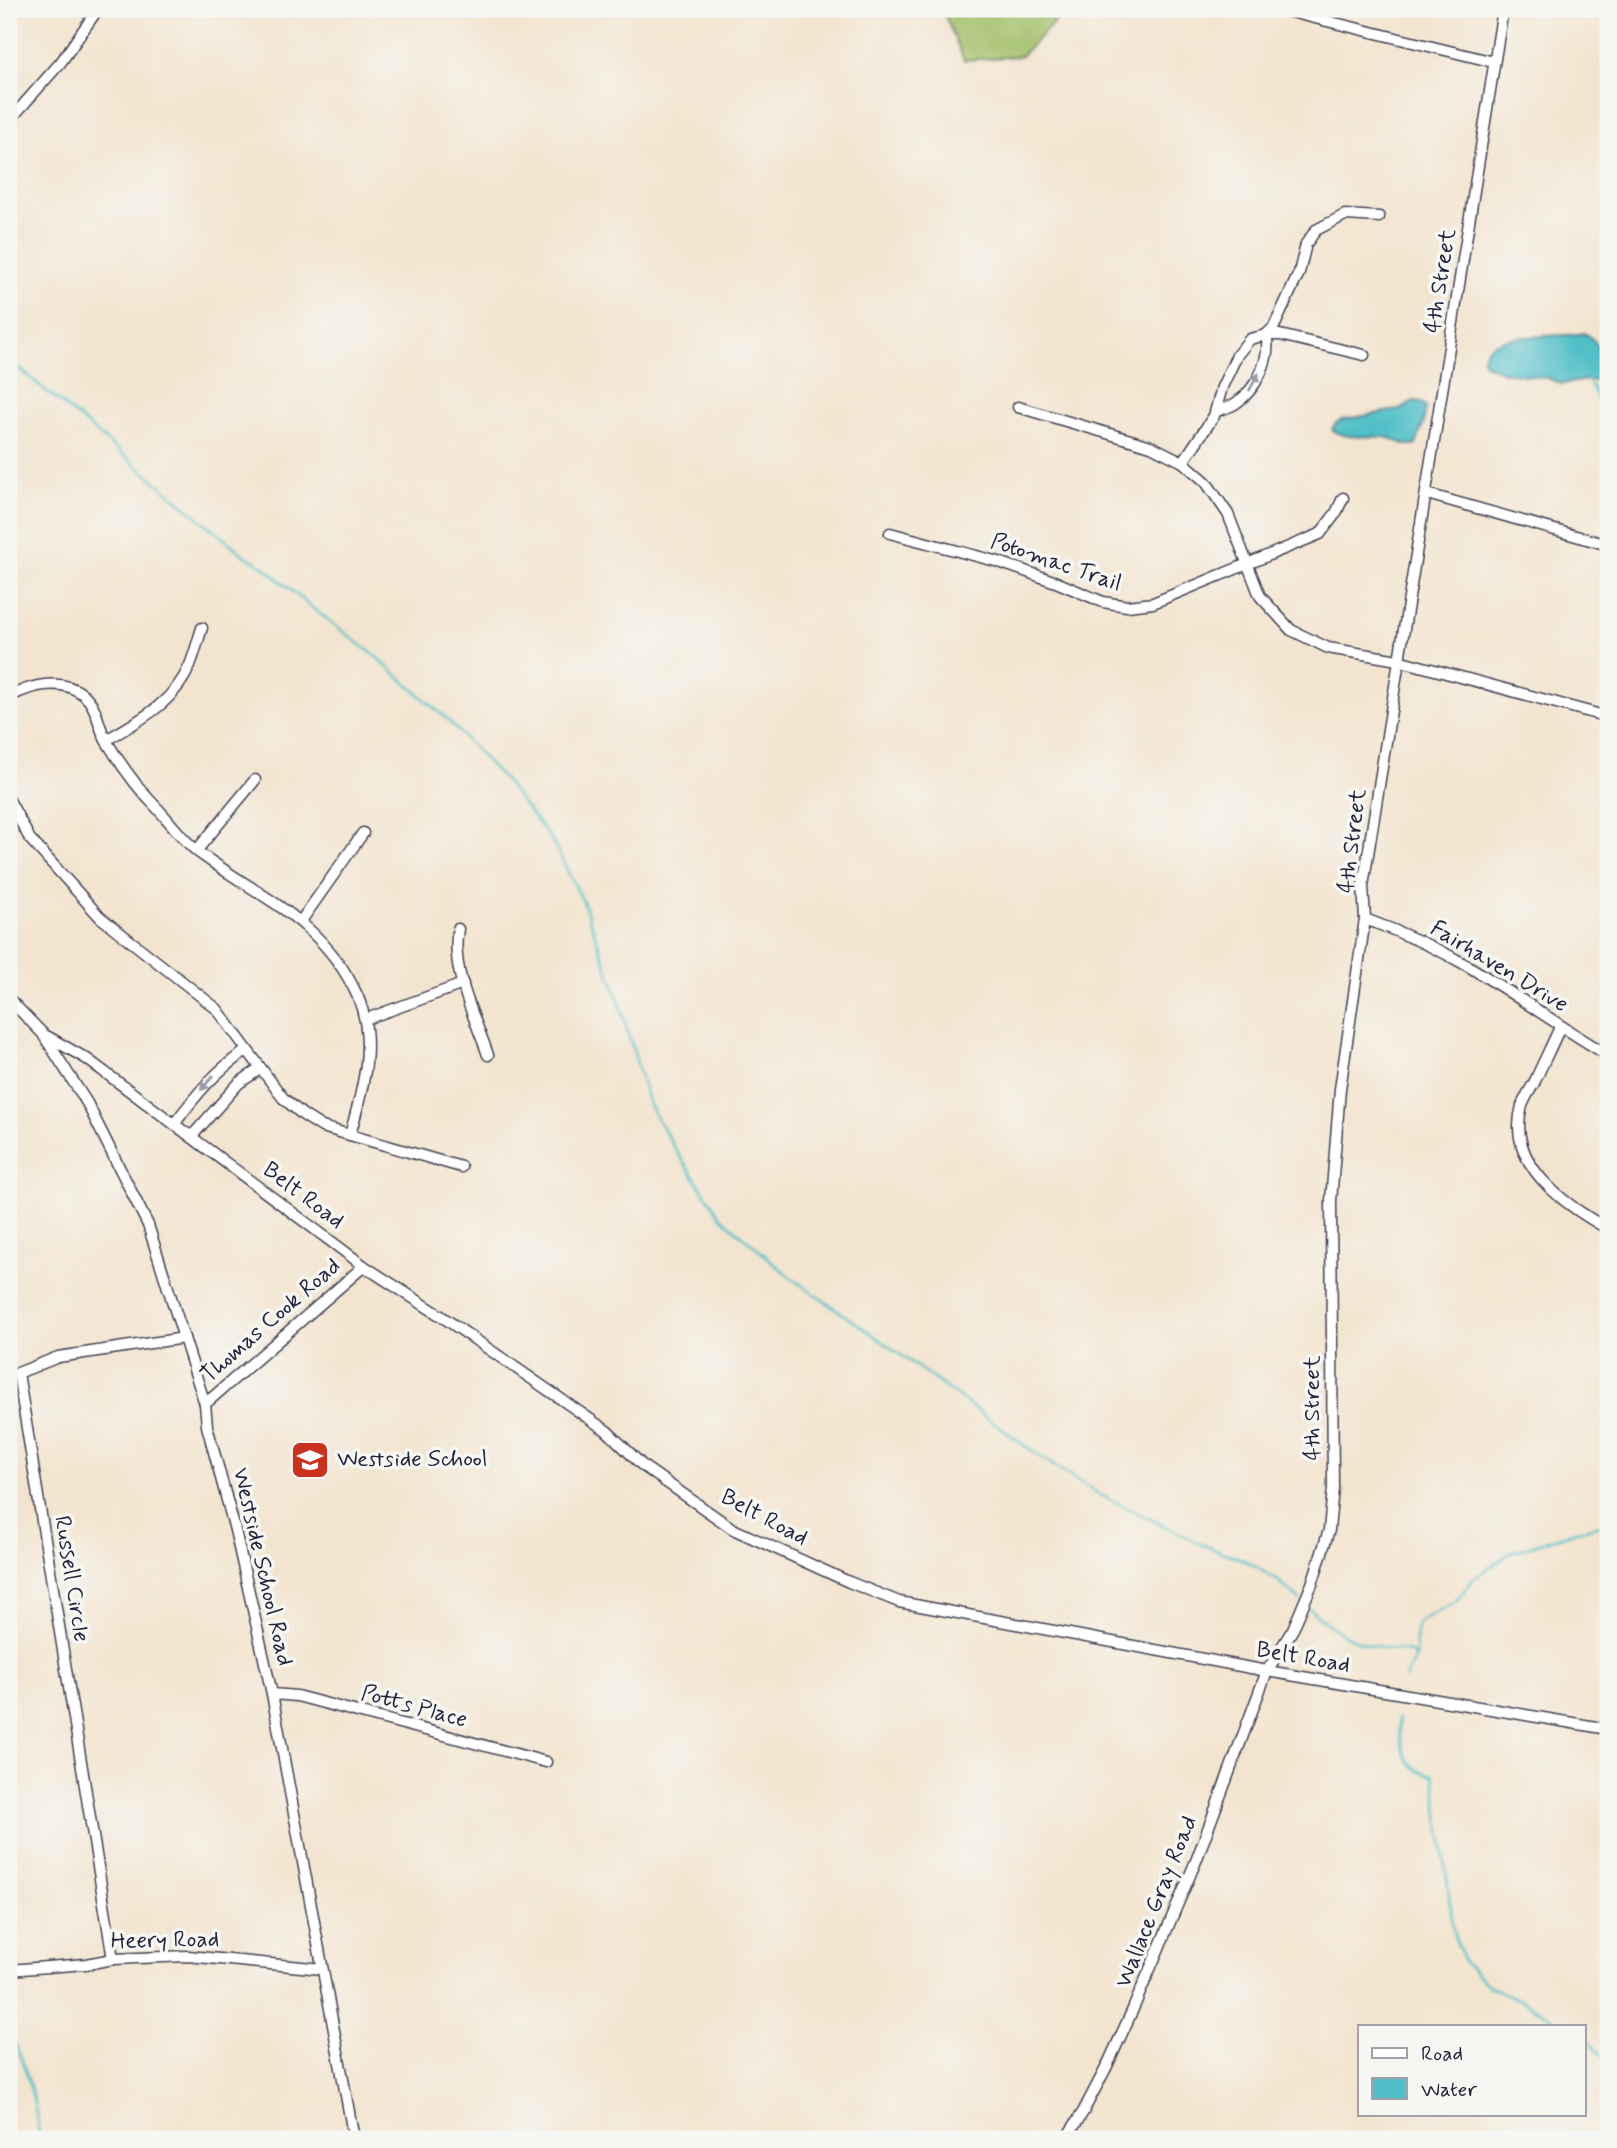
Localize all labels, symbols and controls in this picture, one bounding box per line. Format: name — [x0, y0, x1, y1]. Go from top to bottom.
street label: 4th Street — [1418, 226, 1464, 335]
one-way arrow — [1248, 372, 1260, 392]
street label: Potomac Trail — [987, 527, 1125, 599]
street label: 4th Street — [1332, 787, 1374, 895]
street label: Fairhaven Drive — [1424, 914, 1574, 1020]
one-way arrow — [199, 1074, 215, 1092]
street label: Belt Road — [256, 1156, 350, 1236]
street label: Thomas Cook Road — [195, 1252, 347, 1390]
street label: 4th Street — [1298, 1355, 1328, 1460]
school or university icon: Westside School — [289, 1439, 331, 1481]
place label: Westside School — [337, 1445, 488, 1475]
street label: Westside School Road — [225, 1465, 299, 1669]
street label: Belt Road — [715, 1483, 813, 1553]
street label: Russell Circle — [46, 1514, 96, 1644]
street label: Belt Road — [1254, 1635, 1352, 1681]
street label: Potts Place — [358, 1678, 470, 1736]
street label: Wallace Gray Road — [1109, 1812, 1205, 1992]
street label: Heery Road — [110, 1925, 220, 1957]
legend — [1358, 2025, 1586, 2116]
text: Road — [1421, 2040, 1463, 2068]
text: Water — [1421, 2076, 1477, 2104]

